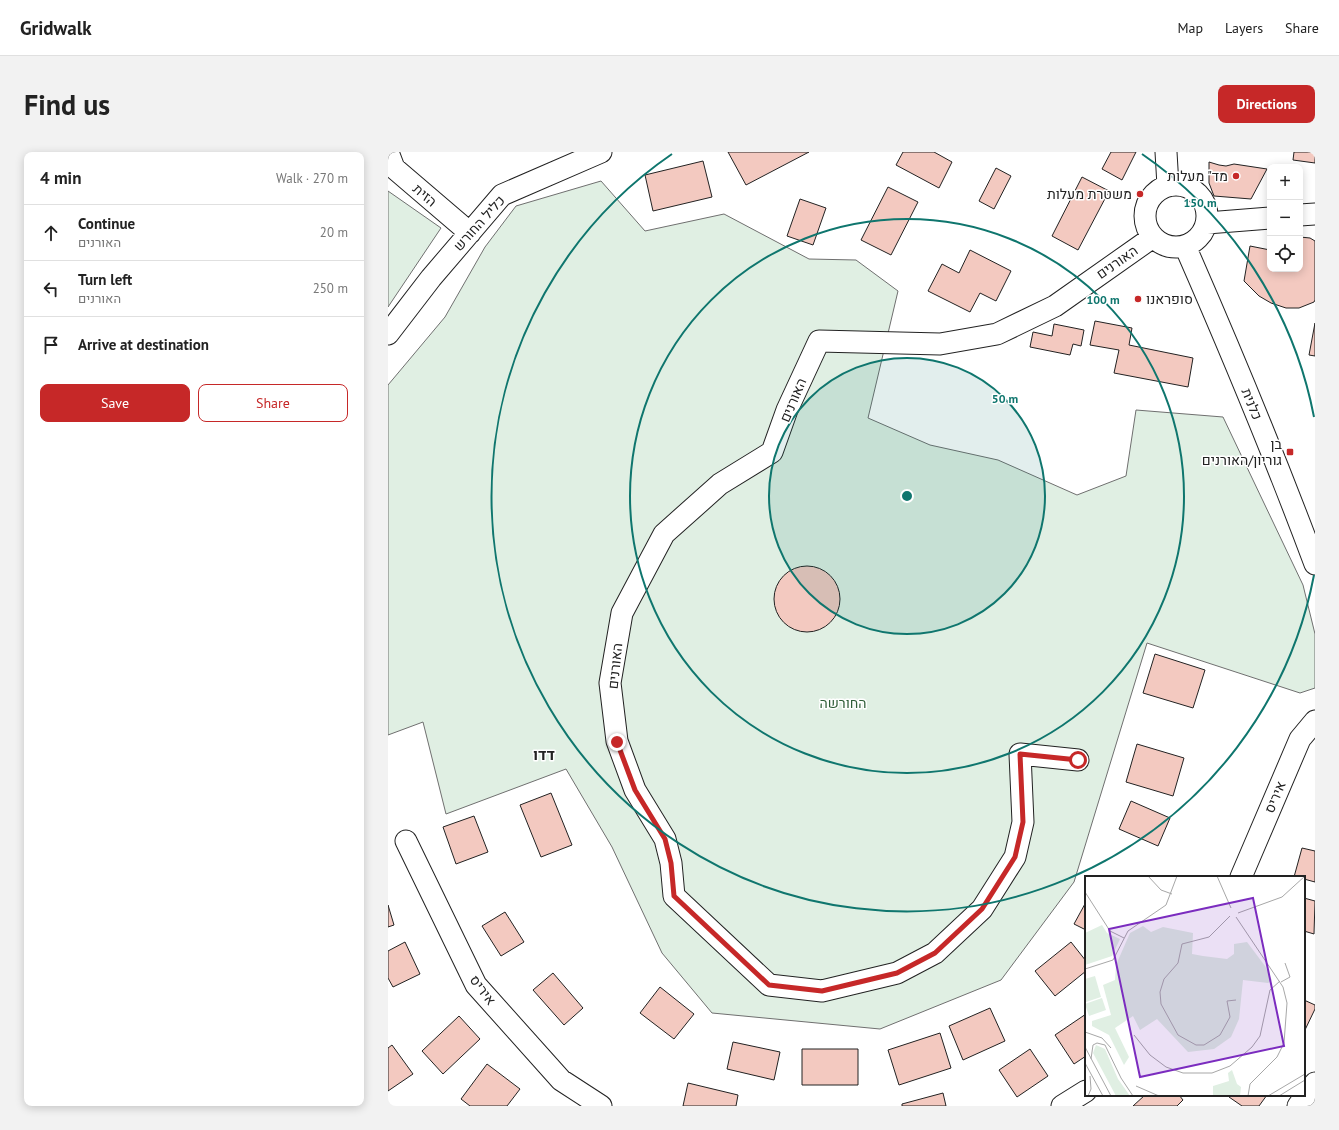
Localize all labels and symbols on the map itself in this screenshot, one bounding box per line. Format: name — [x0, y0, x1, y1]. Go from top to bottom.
place label: מד" מעלות — [1167, 167, 1228, 185]
marker: מד" מעלות — [1231, 171, 1241, 181]
street label: הזית — [409, 180, 441, 210]
place label: משטרת מעלות — [1047, 185, 1132, 203]
marker: משטרת מעלות — [1135, 189, 1145, 199]
street label: כליל החורש — [449, 191, 509, 255]
text: 150 m — [1183, 195, 1217, 210]
street label: האורנים — [1093, 241, 1141, 283]
place label: סופראנו — [1146, 290, 1193, 308]
text: 100 m — [1086, 292, 1120, 307]
marker: סופראנו — [1133, 294, 1143, 304]
street label: האורנים — [776, 375, 810, 425]
street label: כלנית — [1238, 385, 1266, 423]
text: 50 m — [992, 391, 1018, 406]
place label: בן גוריון/האורנים — [1202, 435, 1283, 469]
marker: בן גוריון/האורנים — [1285, 447, 1295, 457]
centre of rings — [900, 489, 914, 503]
street label: האורנים — [604, 642, 626, 690]
park label: החורשה — [819, 694, 867, 712]
route end — [608, 733, 626, 751]
district label: דדו — [533, 745, 555, 764]
route start — [1069, 751, 1087, 769]
street label: איריס — [1260, 778, 1290, 816]
inset map — [1085, 876, 1305, 1096]
street label: איריס — [466, 971, 500, 1009]

